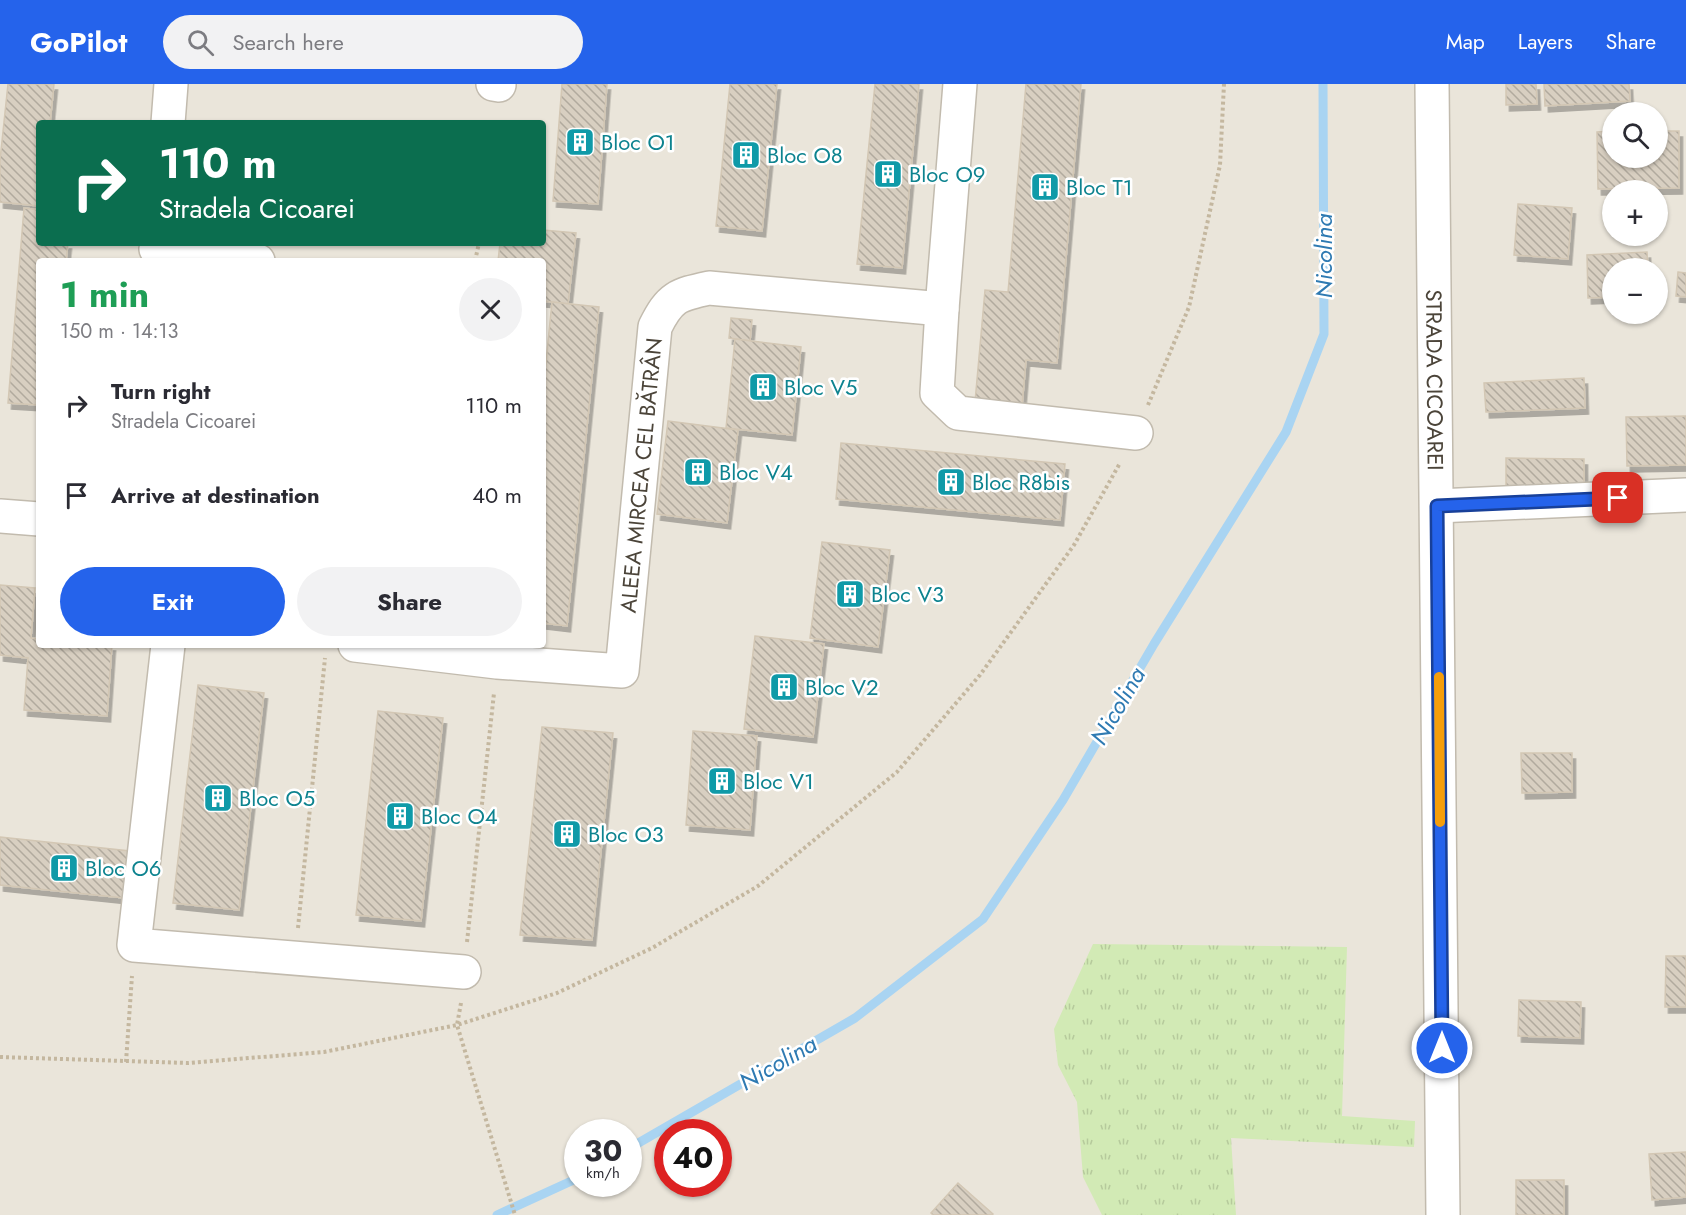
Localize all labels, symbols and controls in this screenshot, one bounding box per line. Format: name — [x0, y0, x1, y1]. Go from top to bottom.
search box — [163, 15, 583, 69]
text: GoPilot — [30, 22, 127, 63]
icon: search — [184, 26, 217, 59]
text: Search here — [232, 26, 344, 58]
text: Map — [1446, 27, 1485, 57]
text: Layers — [1518, 27, 1573, 57]
text: Share — [1606, 27, 1656, 57]
map controls — [1602, 102, 1668, 324]
button: search — [1602, 102, 1668, 168]
building icon: Bloc O1 — [564, 126, 596, 158]
place label: Bloc O1 — [601, 126, 675, 158]
text: 110 m — [159, 133, 277, 194]
building icon: Bloc O8 — [730, 139, 762, 171]
place label: Bloc O8 — [767, 139, 843, 171]
icon: right — [60, 144, 138, 222]
building icon: Bloc O9 — [872, 158, 904, 190]
place label: Bloc O9 — [909, 158, 986, 190]
building icon: Bloc T1 — [1029, 171, 1061, 203]
place label: Bloc T1 — [1066, 171, 1133, 203]
button: + — [1602, 180, 1668, 246]
text: Stradela Cicoarei — [159, 189, 355, 228]
water label: Nicolina — [1306, 214, 1341, 298]
button: − — [1602, 258, 1668, 324]
text: 1 min — [60, 268, 149, 320]
button: close — [459, 278, 522, 341]
street label: STRADA CICOAREI — [1418, 289, 1452, 471]
text: 150 m · 14:13 — [60, 317, 178, 346]
street label: ALEEA MIRCEA CEL BĂTRÂN — [612, 336, 670, 614]
building icon: Bloc V5 — [747, 371, 779, 403]
place label: Bloc V5 — [784, 371, 857, 403]
text: Turn right — [111, 375, 211, 407]
icon: right — [60, 389, 93, 422]
text: 110 m — [465, 389, 522, 421]
text: Stradela Cicoarei — [111, 407, 256, 436]
building icon: Bloc V4 — [682, 456, 714, 488]
place label: Bloc V4 — [719, 456, 793, 488]
building icon: Bloc R8bis — [935, 466, 967, 498]
place label: Bloc R8bis — [972, 466, 1070, 498]
pin — [1592, 472, 1643, 523]
icon: arrive — [60, 479, 93, 512]
text: Arrive at destination — [111, 479, 320, 511]
text: 40 m — [472, 479, 522, 511]
icon: arrive — [1601, 481, 1634, 514]
button: Exit — [60, 567, 285, 636]
button: Share — [297, 567, 522, 636]
building icon: Bloc V3 — [834, 578, 866, 610]
place label: Bloc V3 — [871, 578, 944, 610]
water label: Nicolina — [1081, 660, 1154, 751]
building icon: Bloc V2 — [768, 671, 800, 703]
place label: Bloc V2 — [805, 671, 879, 703]
building icon: Bloc V1 — [706, 765, 738, 797]
place label: Bloc V1 — [743, 765, 814, 797]
building icon: Bloc O5 — [202, 782, 234, 814]
place label: Bloc O5 — [239, 782, 315, 814]
building icon: Bloc O4 — [384, 800, 416, 832]
place label: Bloc O4 — [421, 800, 498, 832]
building icon: Bloc O3 — [551, 818, 583, 850]
place label: Bloc O3 — [588, 818, 664, 850]
building icon: Bloc O6 — [48, 852, 80, 884]
place label: Bloc O6 — [85, 852, 162, 884]
position arrow — [1410, 1016, 1474, 1080]
water label: Nicolina — [732, 1026, 823, 1099]
speed limit sign: 40 — [654, 1119, 732, 1197]
text: 30 — [584, 1129, 622, 1172]
text: km/h — [586, 1162, 620, 1184]

